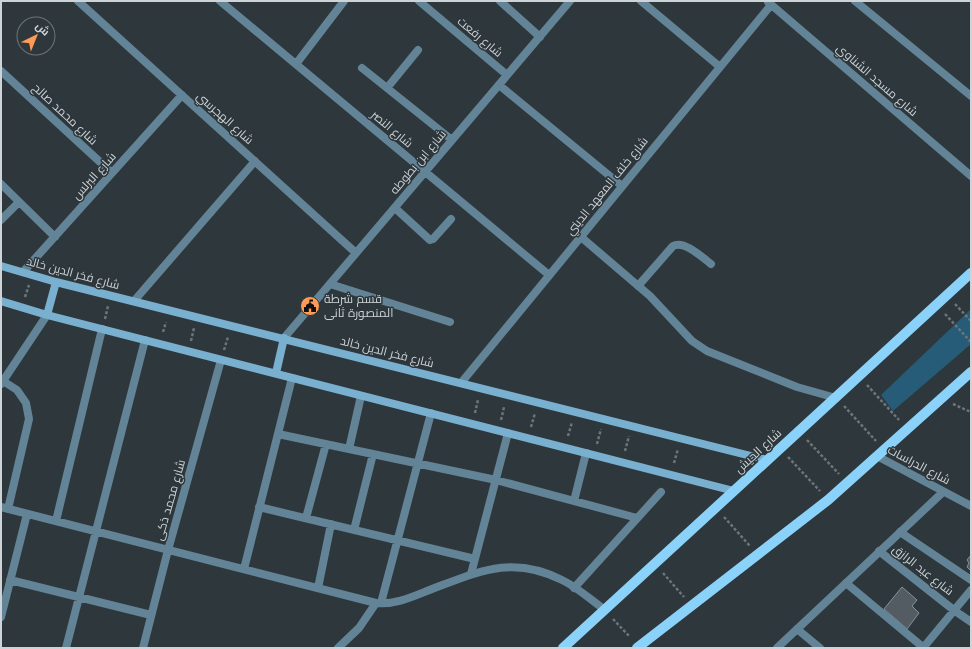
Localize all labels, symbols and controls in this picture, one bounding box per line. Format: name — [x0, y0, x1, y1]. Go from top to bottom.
street label: شارع رفعت — [454, 14, 505, 61]
north arrow — [16, 16, 56, 56]
text: ش — [33, 19, 52, 39]
street label: شارع مسجد الشناوي — [832, 41, 920, 121]
street label: شارع محمد صالح — [29, 80, 100, 148]
street label: شارع الهجرسي — [192, 89, 256, 149]
street label: شارع النصر — [367, 107, 416, 151]
street label: شارع ابن بطوطه — [387, 127, 450, 198]
street label: شارع خلف المعهد الديني — [563, 134, 653, 240]
street label: شارع البرلس — [69, 150, 120, 203]
street label: شارع فخر الدين خالد — [25, 254, 121, 293]
place label: قسم شرطة المنصورة ثانى — [324, 292, 393, 320]
public building icon: قسم شرطة المنصورة ثانى — [299, 295, 321, 317]
street label: شارع فخر الدين خالد — [339, 334, 435, 371]
street label: شارع الجيش — [732, 426, 785, 477]
street label: شارع الدراسات — [885, 443, 953, 488]
street label: شارع محمد ذكى — [152, 458, 189, 542]
street label: شارع عبد الرازق — [889, 542, 956, 599]

